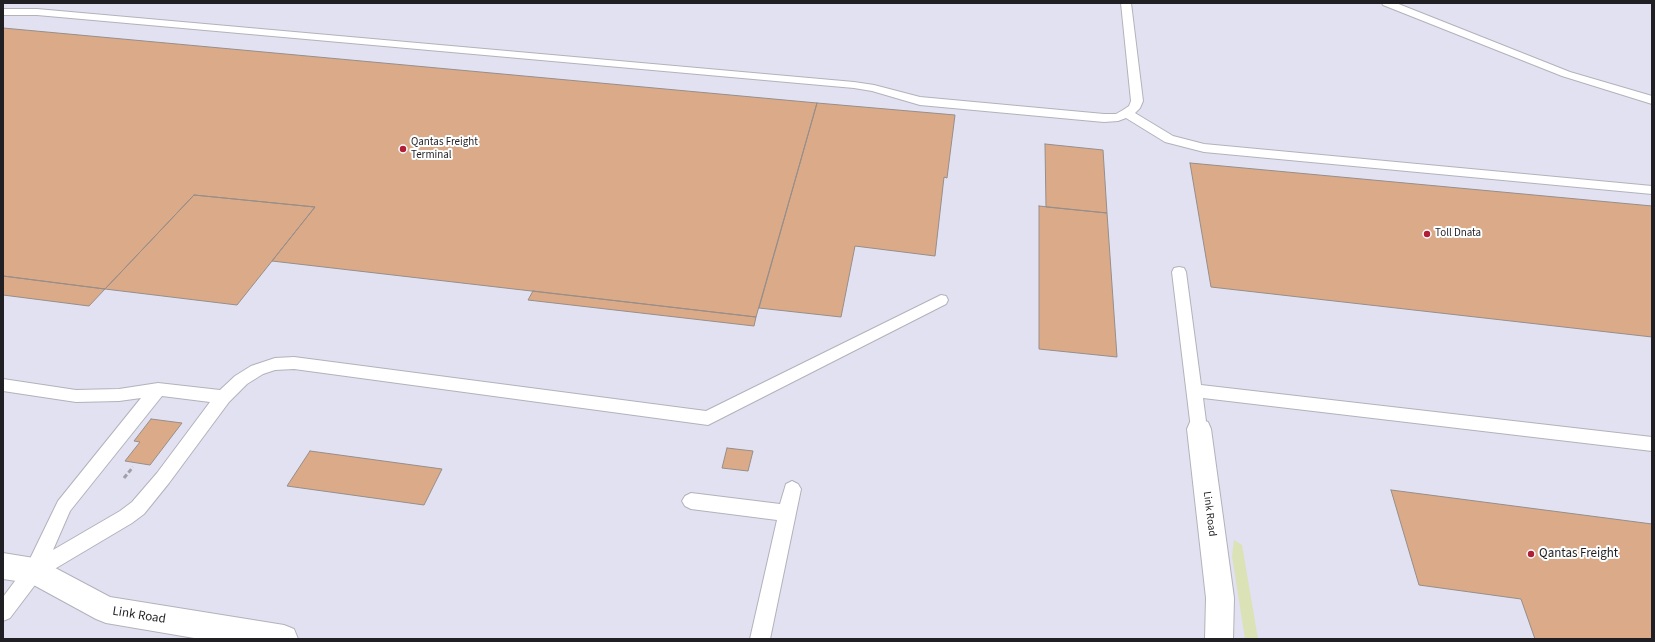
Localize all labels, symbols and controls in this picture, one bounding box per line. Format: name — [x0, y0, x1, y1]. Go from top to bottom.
place label: Qantas Freight Terminal — [411, 136, 478, 162]
marker: Qantas Freight Terminal — [398, 144, 408, 154]
place label: Toll Dnata — [1435, 227, 1481, 241]
marker: Toll Dnata — [1422, 229, 1432, 239]
street label: Link Road — [1200, 491, 1218, 537]
place label: Qantas Freight — [1539, 546, 1618, 562]
marker: Qantas Freight — [1526, 549, 1536, 559]
street label: Link Road — [111, 604, 167, 628]

